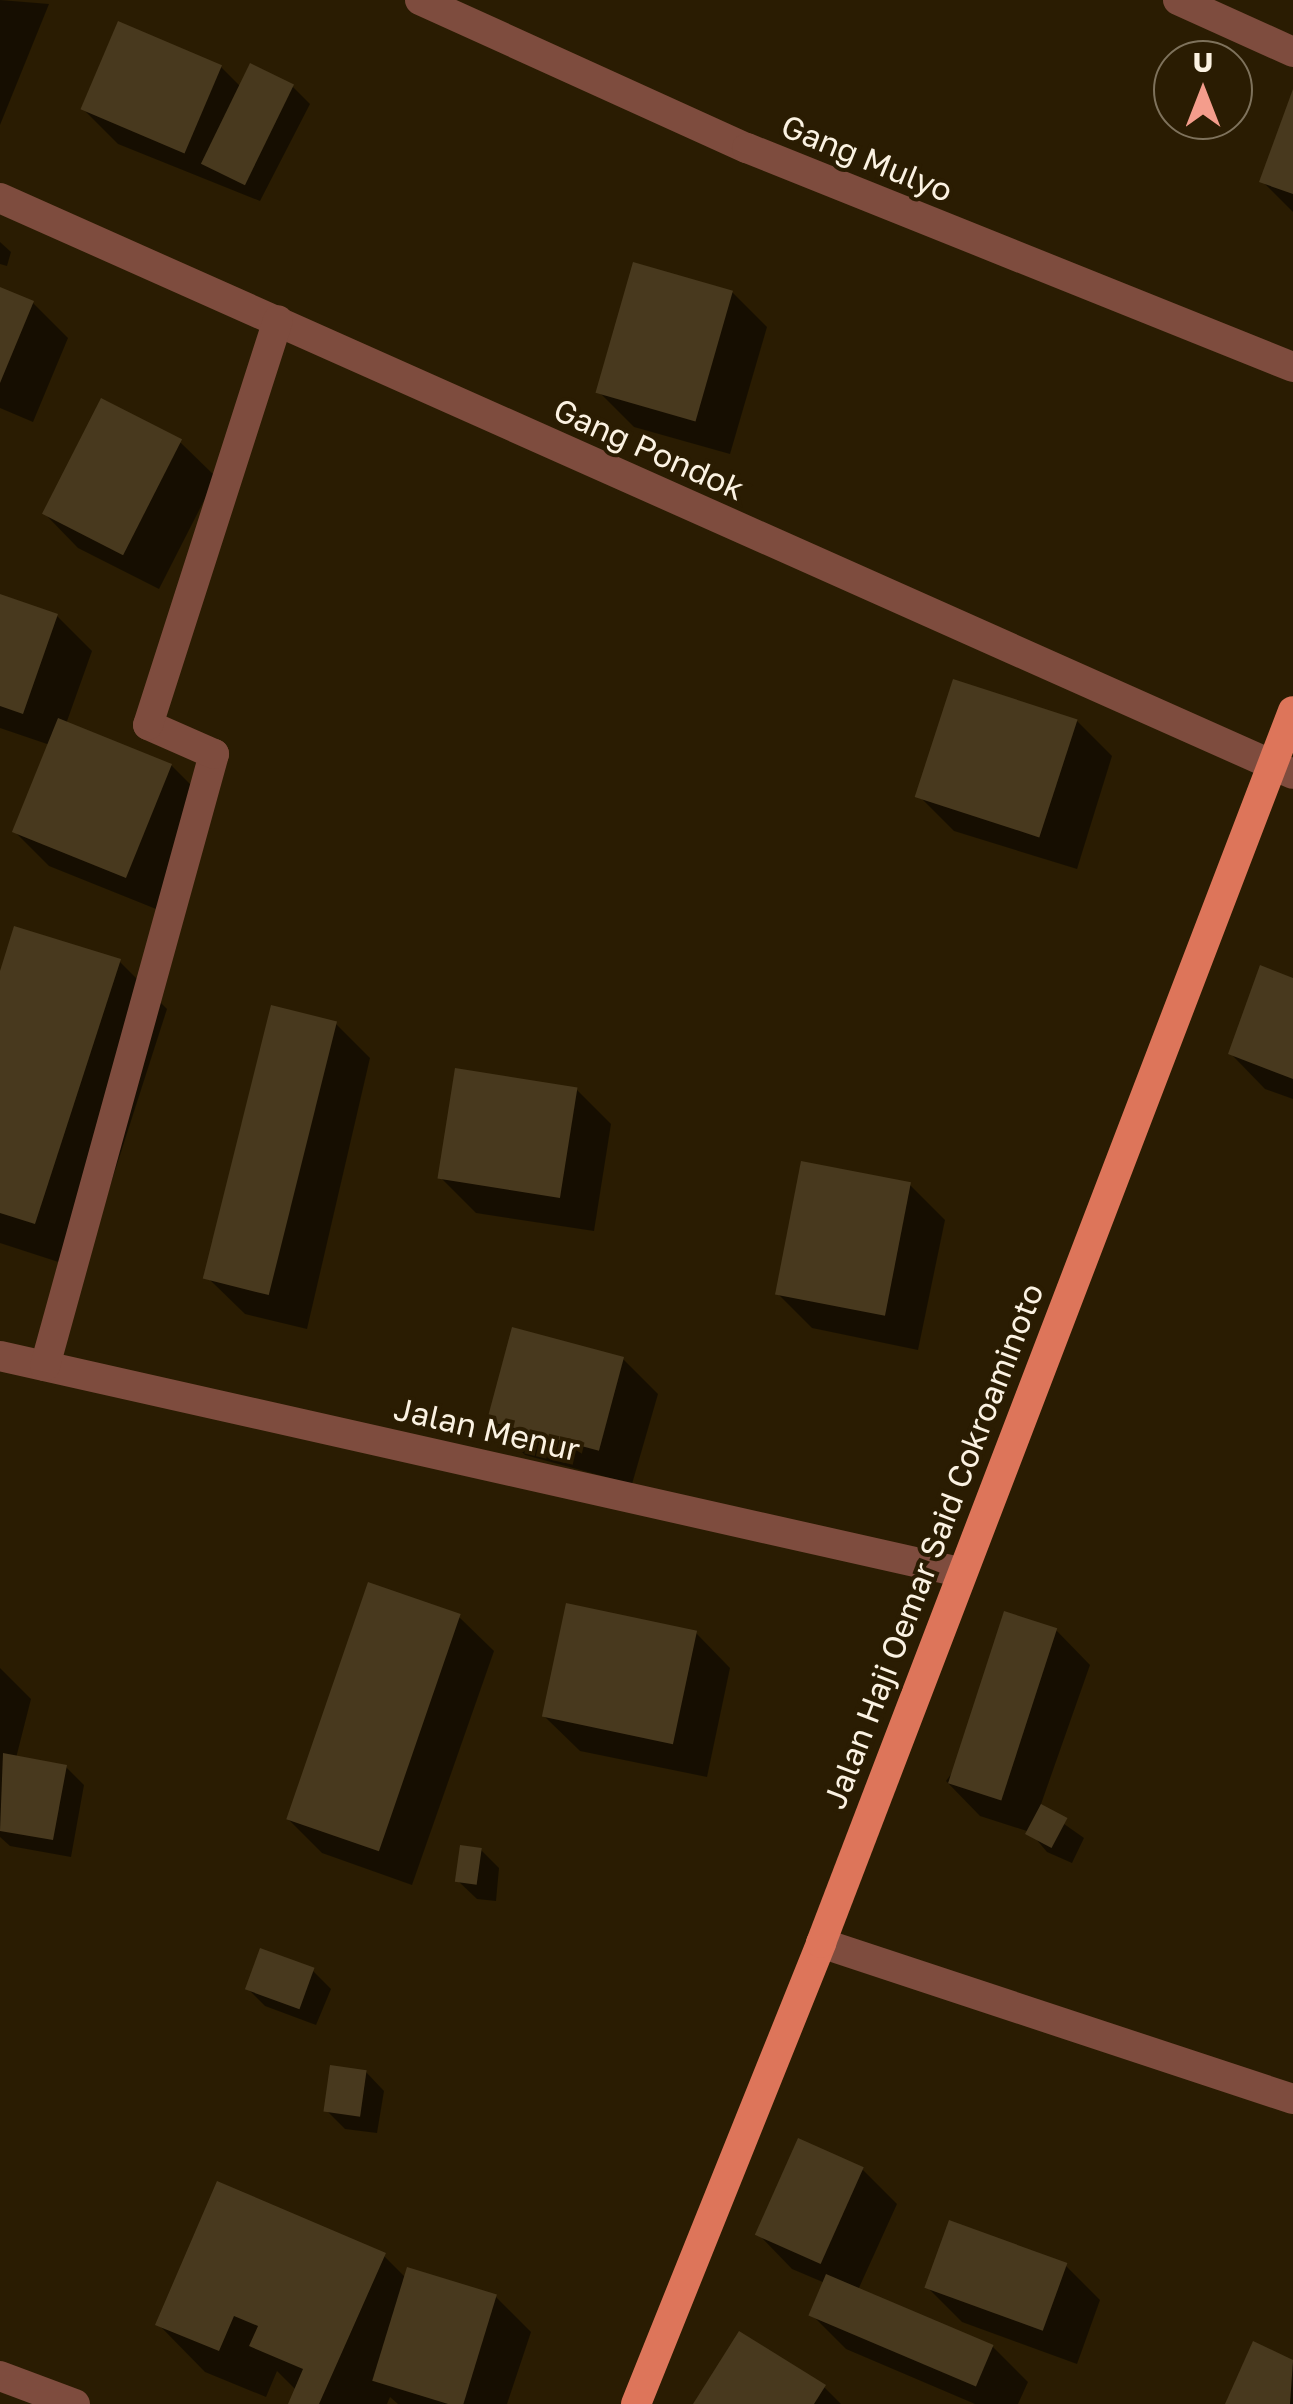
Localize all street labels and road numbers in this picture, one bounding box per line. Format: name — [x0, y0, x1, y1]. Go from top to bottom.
street label: Gang Mulyo — [776, 106, 958, 210]
street label: Gang Pondok — [548, 390, 750, 508]
street label: Jalan Haji Oemar Said Cokroaminoto — [815, 1278, 1051, 1814]
street label: Jalan Menur — [390, 1389, 584, 1469]

